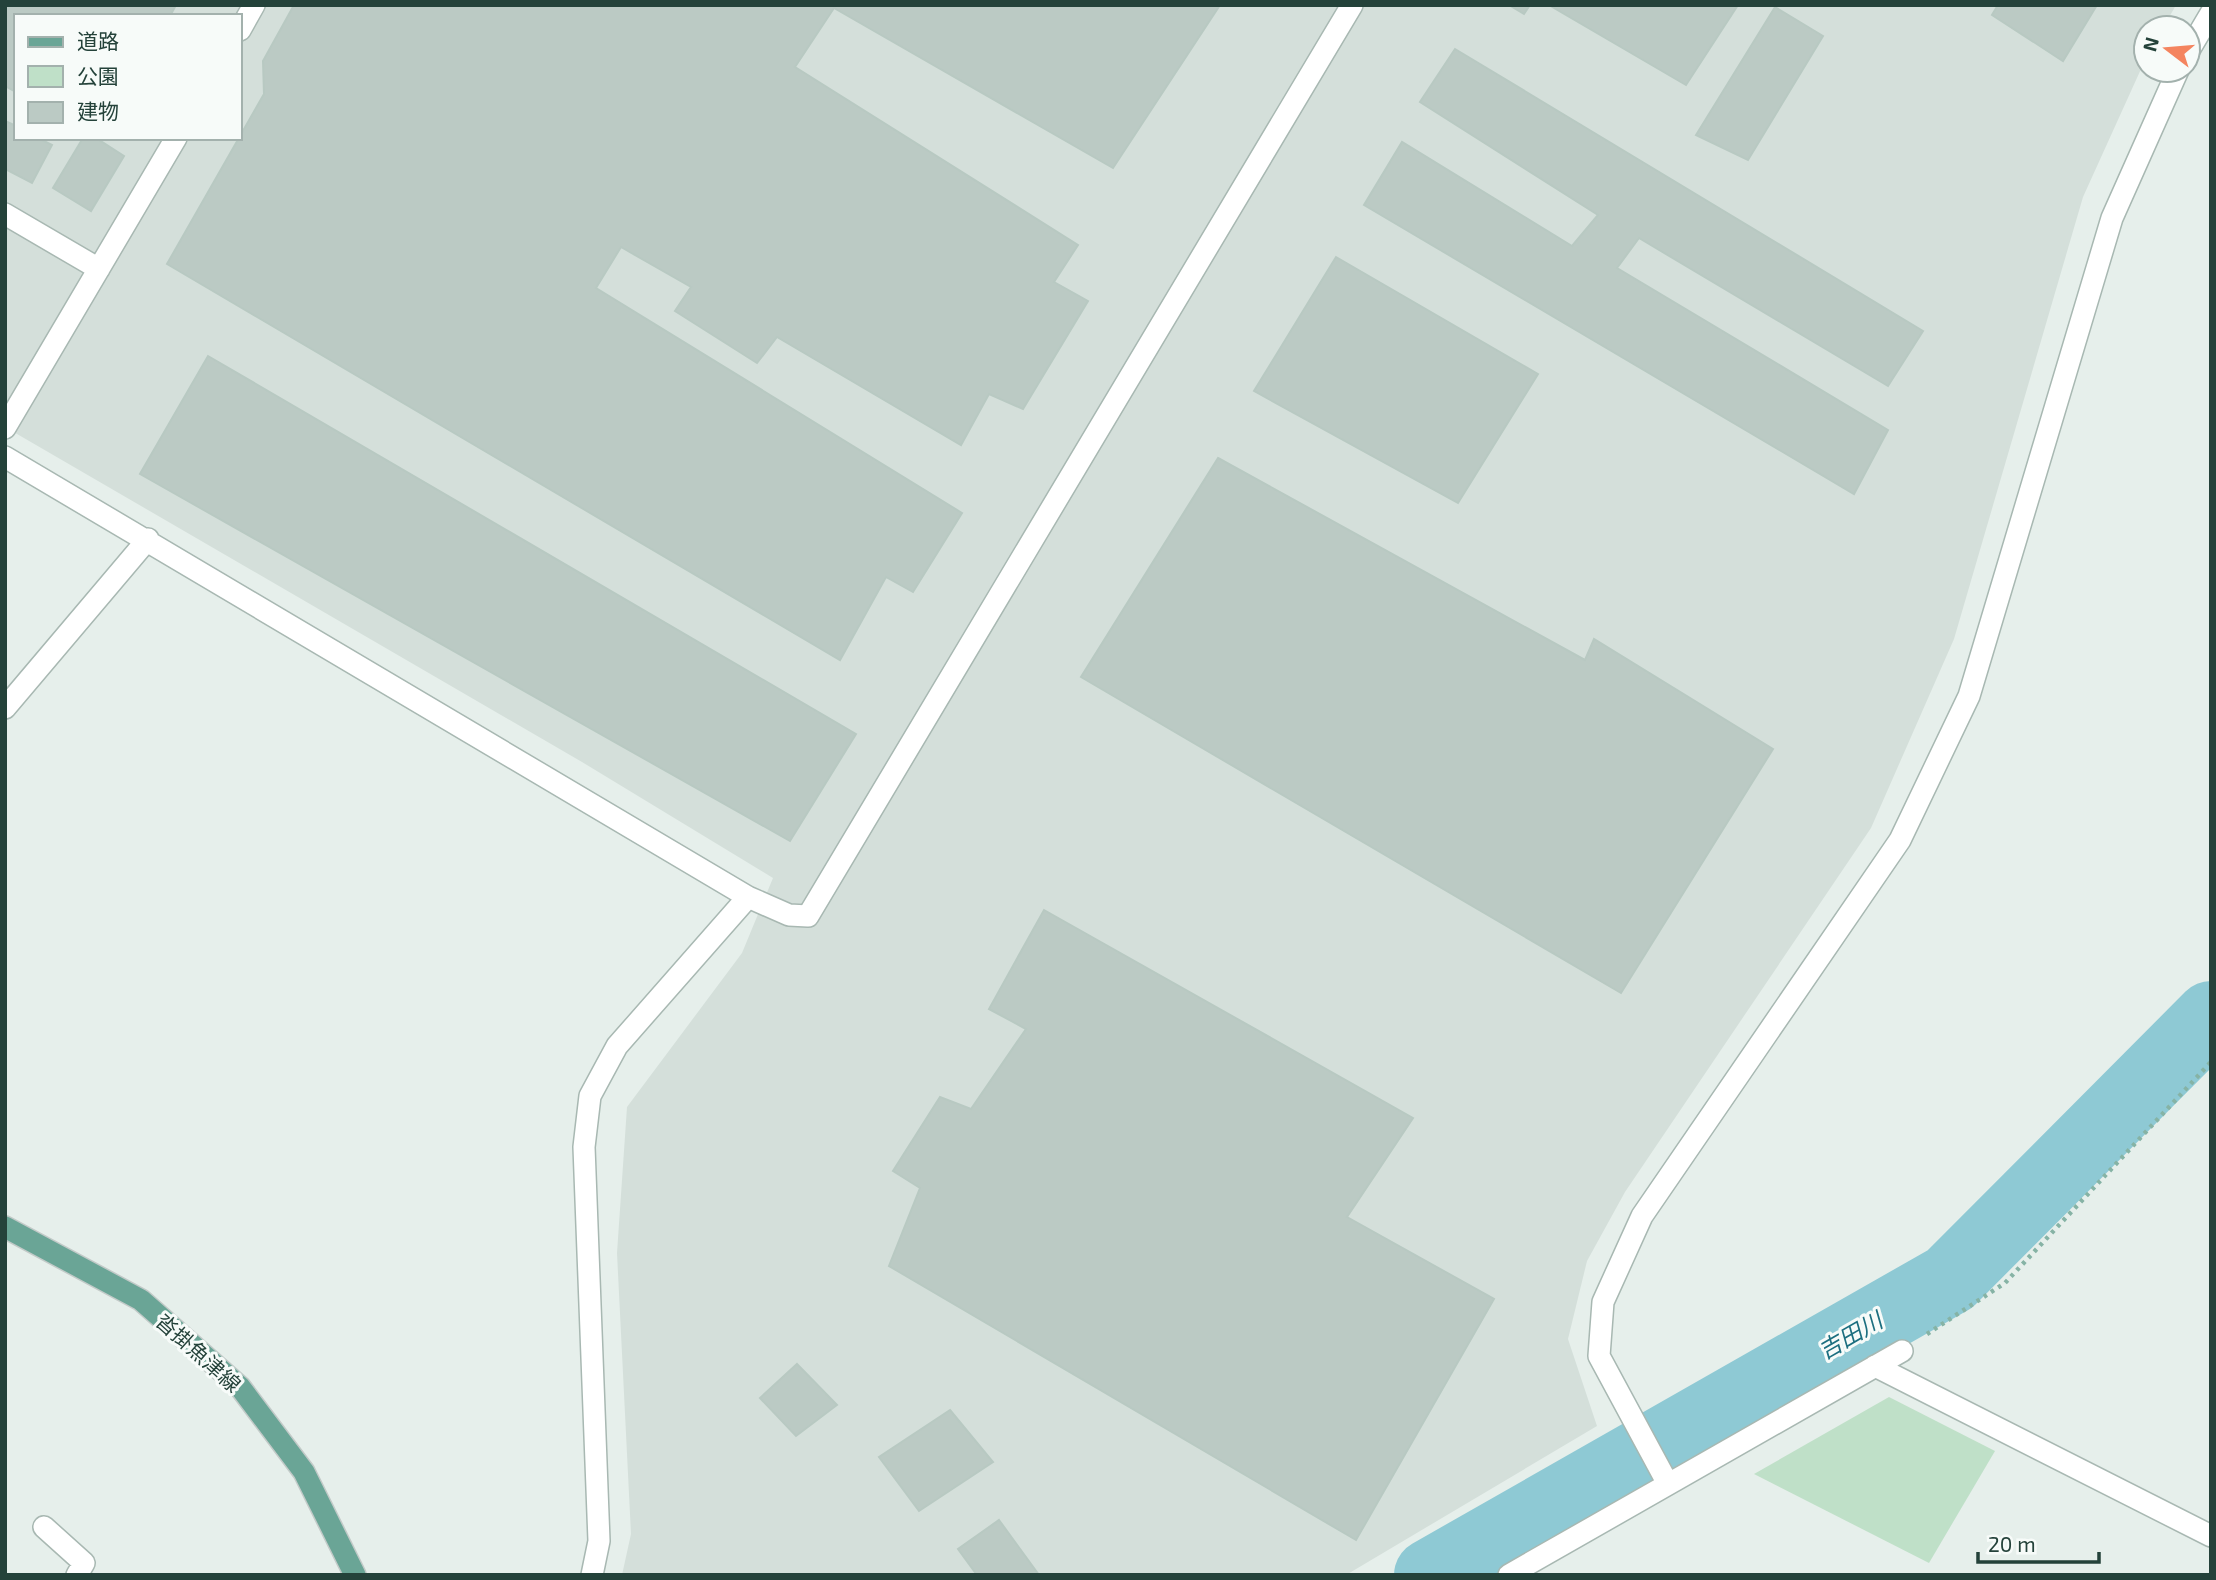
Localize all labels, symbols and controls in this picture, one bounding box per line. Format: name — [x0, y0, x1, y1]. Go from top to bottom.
legend — [14, 14, 242, 140]
north arrow — [2132, 14, 2202, 84]
text: 道路 — [77, 28, 119, 53]
text: N — [2137, 34, 2163, 54]
text: 公園 — [77, 63, 119, 88]
text: 建物 — [77, 98, 119, 123]
water label: 吉田川 — [1813, 1304, 1889, 1364]
street label: 沓掛魚津線 — [152, 1308, 246, 1396]
scale bar — [1978, 1520, 2099, 1564]
text: 20 m — [1988, 1531, 2036, 1556]

